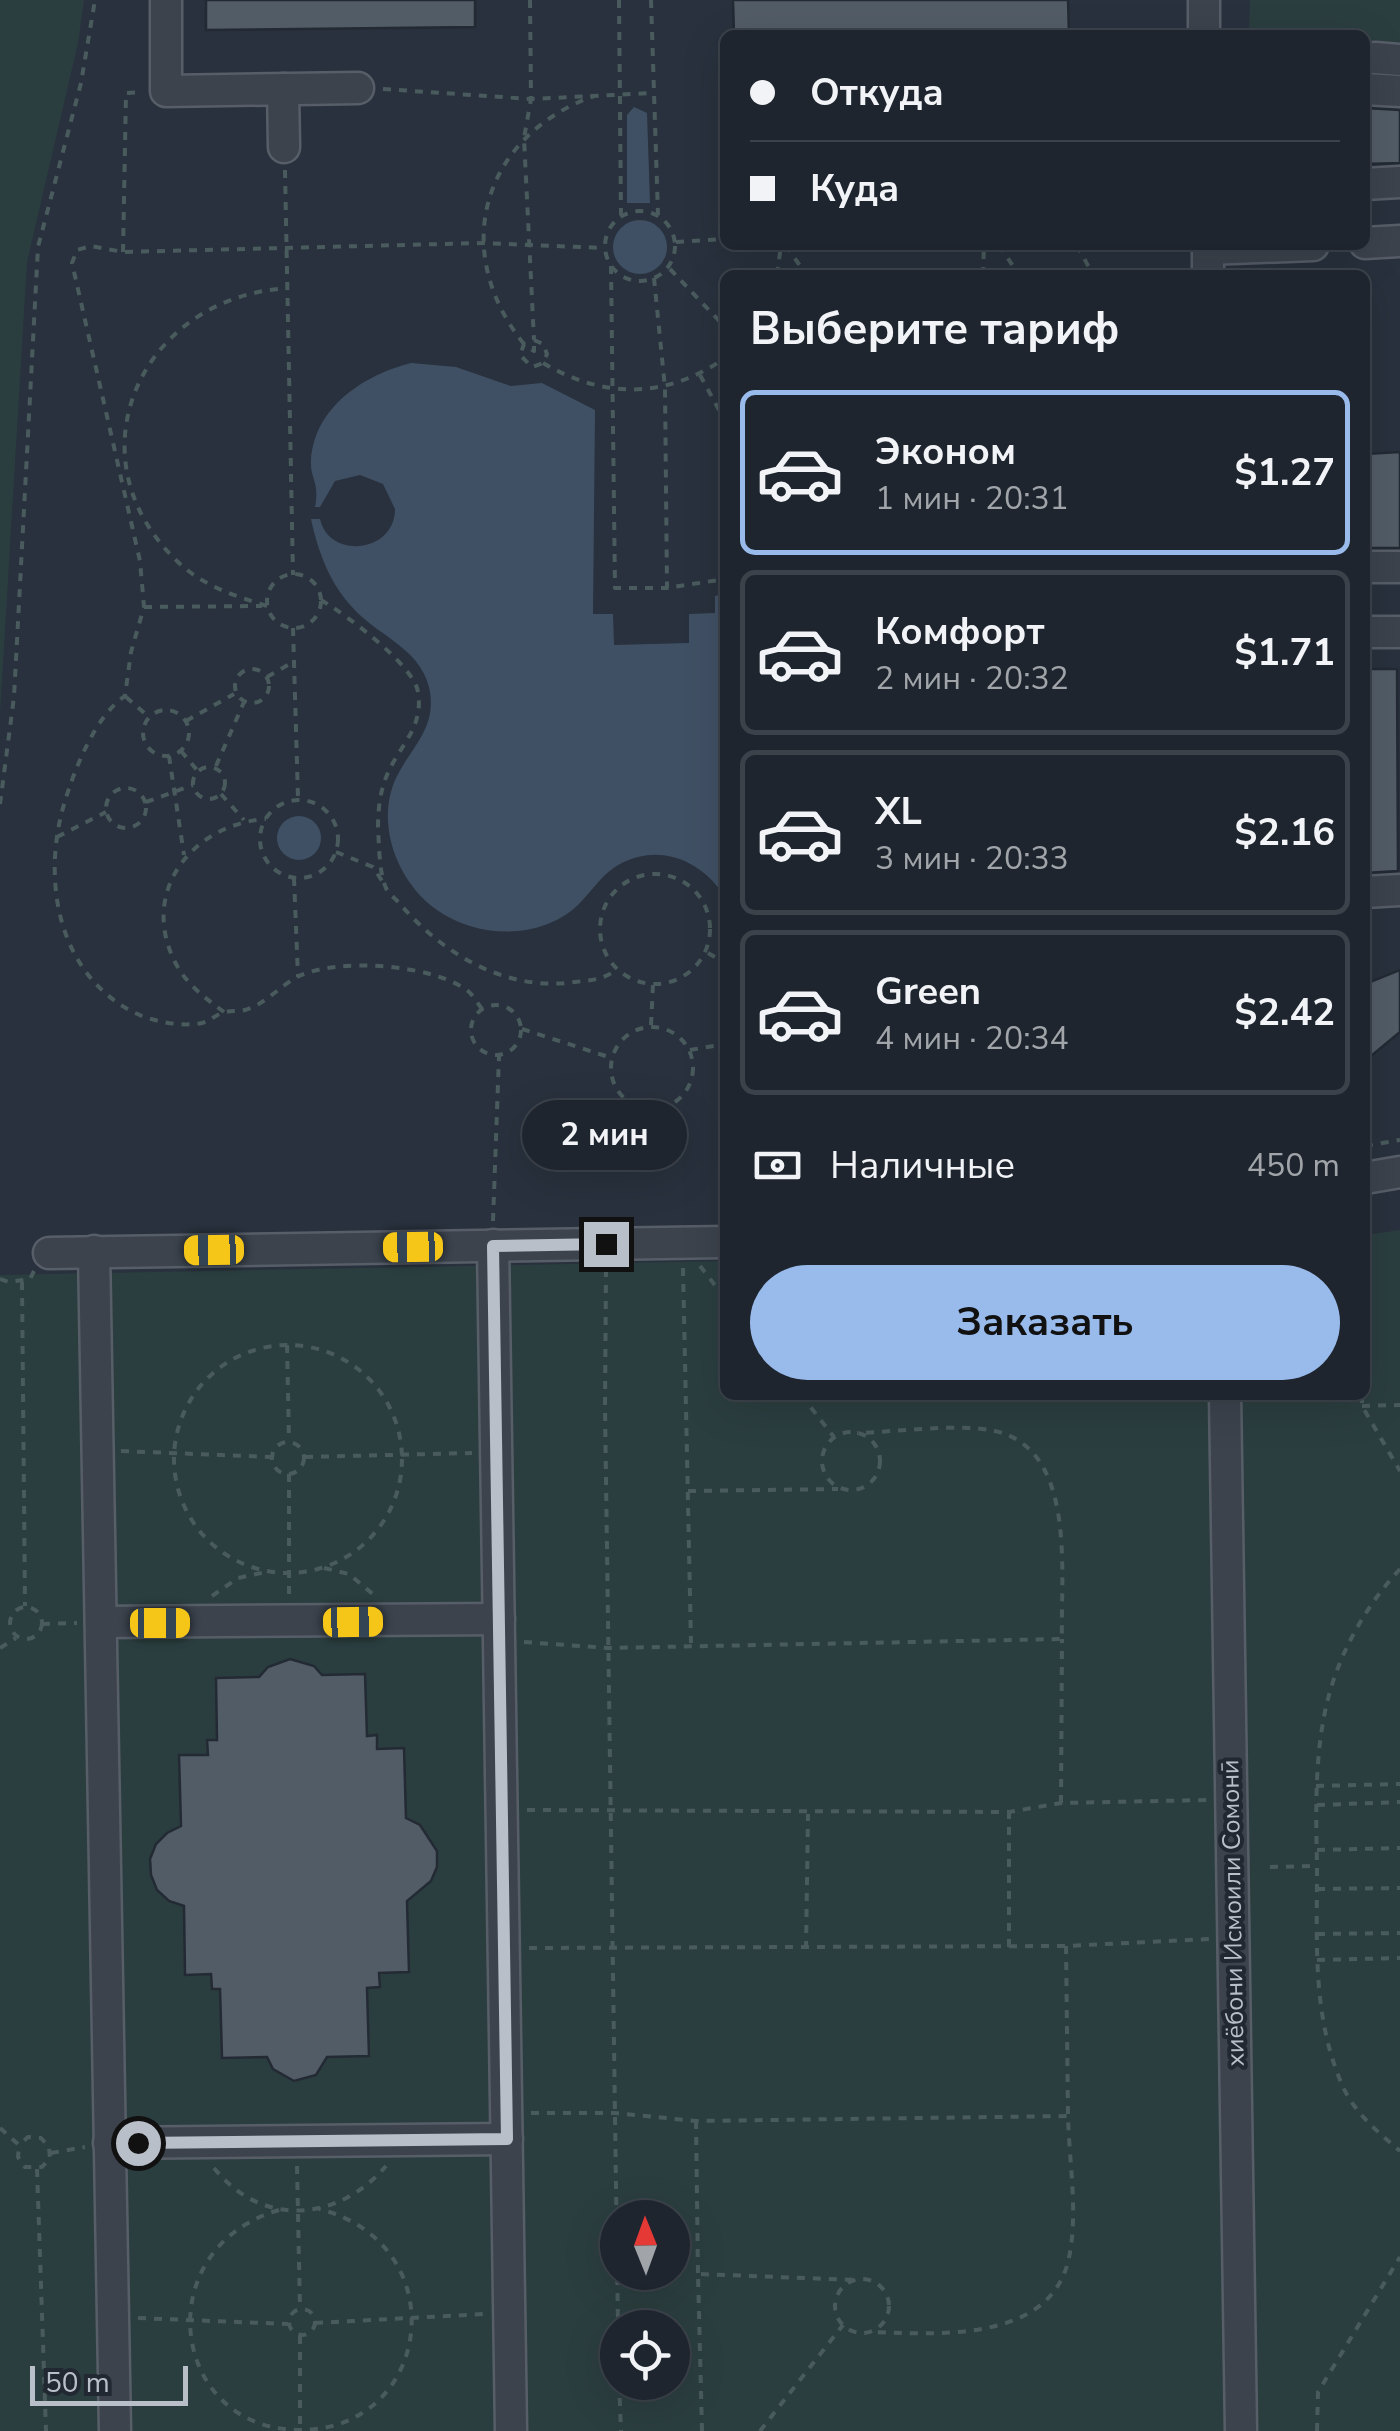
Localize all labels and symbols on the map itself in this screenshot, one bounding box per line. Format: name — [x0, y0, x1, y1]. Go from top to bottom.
callout: 2 мин — [524, 1099, 688, 1169]
route end — [584, 1222, 629, 1267]
car — [383, 1231, 443, 1263]
car — [184, 1234, 244, 1266]
car — [323, 1606, 383, 1638]
car — [130, 1608, 190, 1638]
street label: хиёбони Исмоили Сомонӣ — [1213, 1759, 1253, 2067]
route start — [116, 2121, 161, 2166]
north arrow — [600, 2200, 690, 2290]
scale bar — [30, 2361, 188, 2406]

